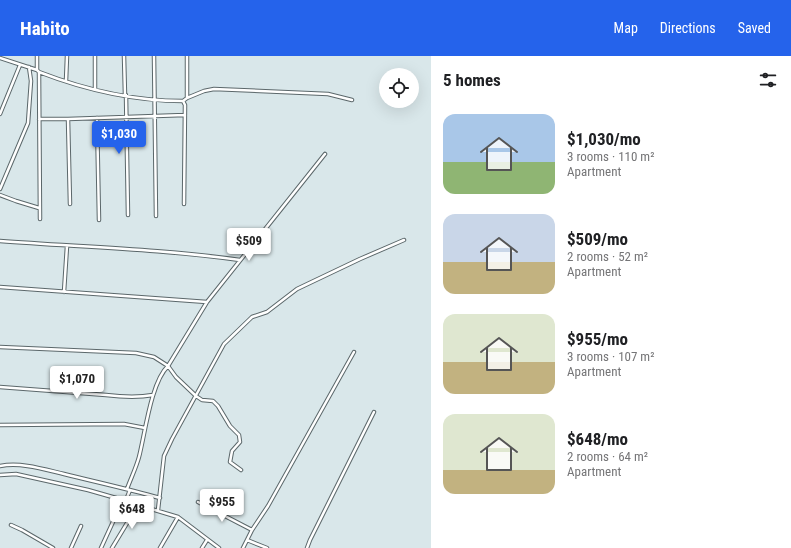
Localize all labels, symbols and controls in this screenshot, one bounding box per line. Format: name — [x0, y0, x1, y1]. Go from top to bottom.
text: Habito — [20, 17, 70, 40]
text: Map — [614, 20, 638, 36]
text: Directions — [660, 20, 716, 36]
text: Saved — [738, 20, 771, 36]
map controls — [379, 68, 419, 108]
button: locate — [379, 68, 419, 108]
icon: filters — [757, 69, 779, 91]
text: 5 homes — [443, 70, 501, 90]
pin: $1,030 — [86, 121, 152, 155]
text: $1,030 — [101, 126, 137, 141]
text: $1,030/mo — [567, 129, 641, 149]
icon: home — [475, 130, 523, 178]
text: 3 rooms · 110 m² — [567, 149, 654, 164]
text: Apartment — [567, 164, 621, 179]
pin: $509 — [225, 228, 273, 262]
text: $509/mo — [567, 229, 628, 249]
icon: home — [475, 230, 523, 278]
text: $509 — [236, 233, 262, 248]
text: 2 rooms · 52 m² — [567, 249, 648, 264]
text: Apartment — [567, 264, 621, 279]
text: $955/mo — [567, 329, 628, 349]
icon: home — [475, 330, 523, 378]
text: 3 rooms · 107 m² — [567, 349, 654, 364]
text: Apartment — [567, 364, 621, 379]
pin: $1,070 — [44, 366, 110, 400]
text: $1,070 — [59, 371, 95, 386]
text: $648/mo — [567, 429, 628, 449]
icon: home — [475, 430, 523, 478]
text: 2 rooms · 64 m² — [567, 449, 648, 464]
text: Apartment — [567, 464, 621, 479]
pin: $955 — [198, 489, 246, 523]
text: $955 — [209, 494, 235, 509]
pin: $648 — [108, 496, 156, 530]
text: $648 — [119, 501, 145, 516]

